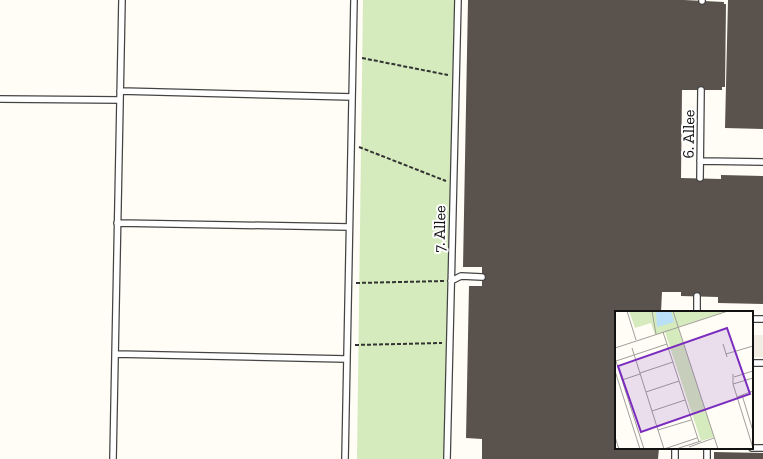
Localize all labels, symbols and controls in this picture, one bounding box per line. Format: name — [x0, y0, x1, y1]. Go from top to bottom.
street label: 6. Allee — [679, 109, 698, 159]
street label: 7. Allee — [430, 205, 449, 253]
inset map — [615, 311, 753, 449]

